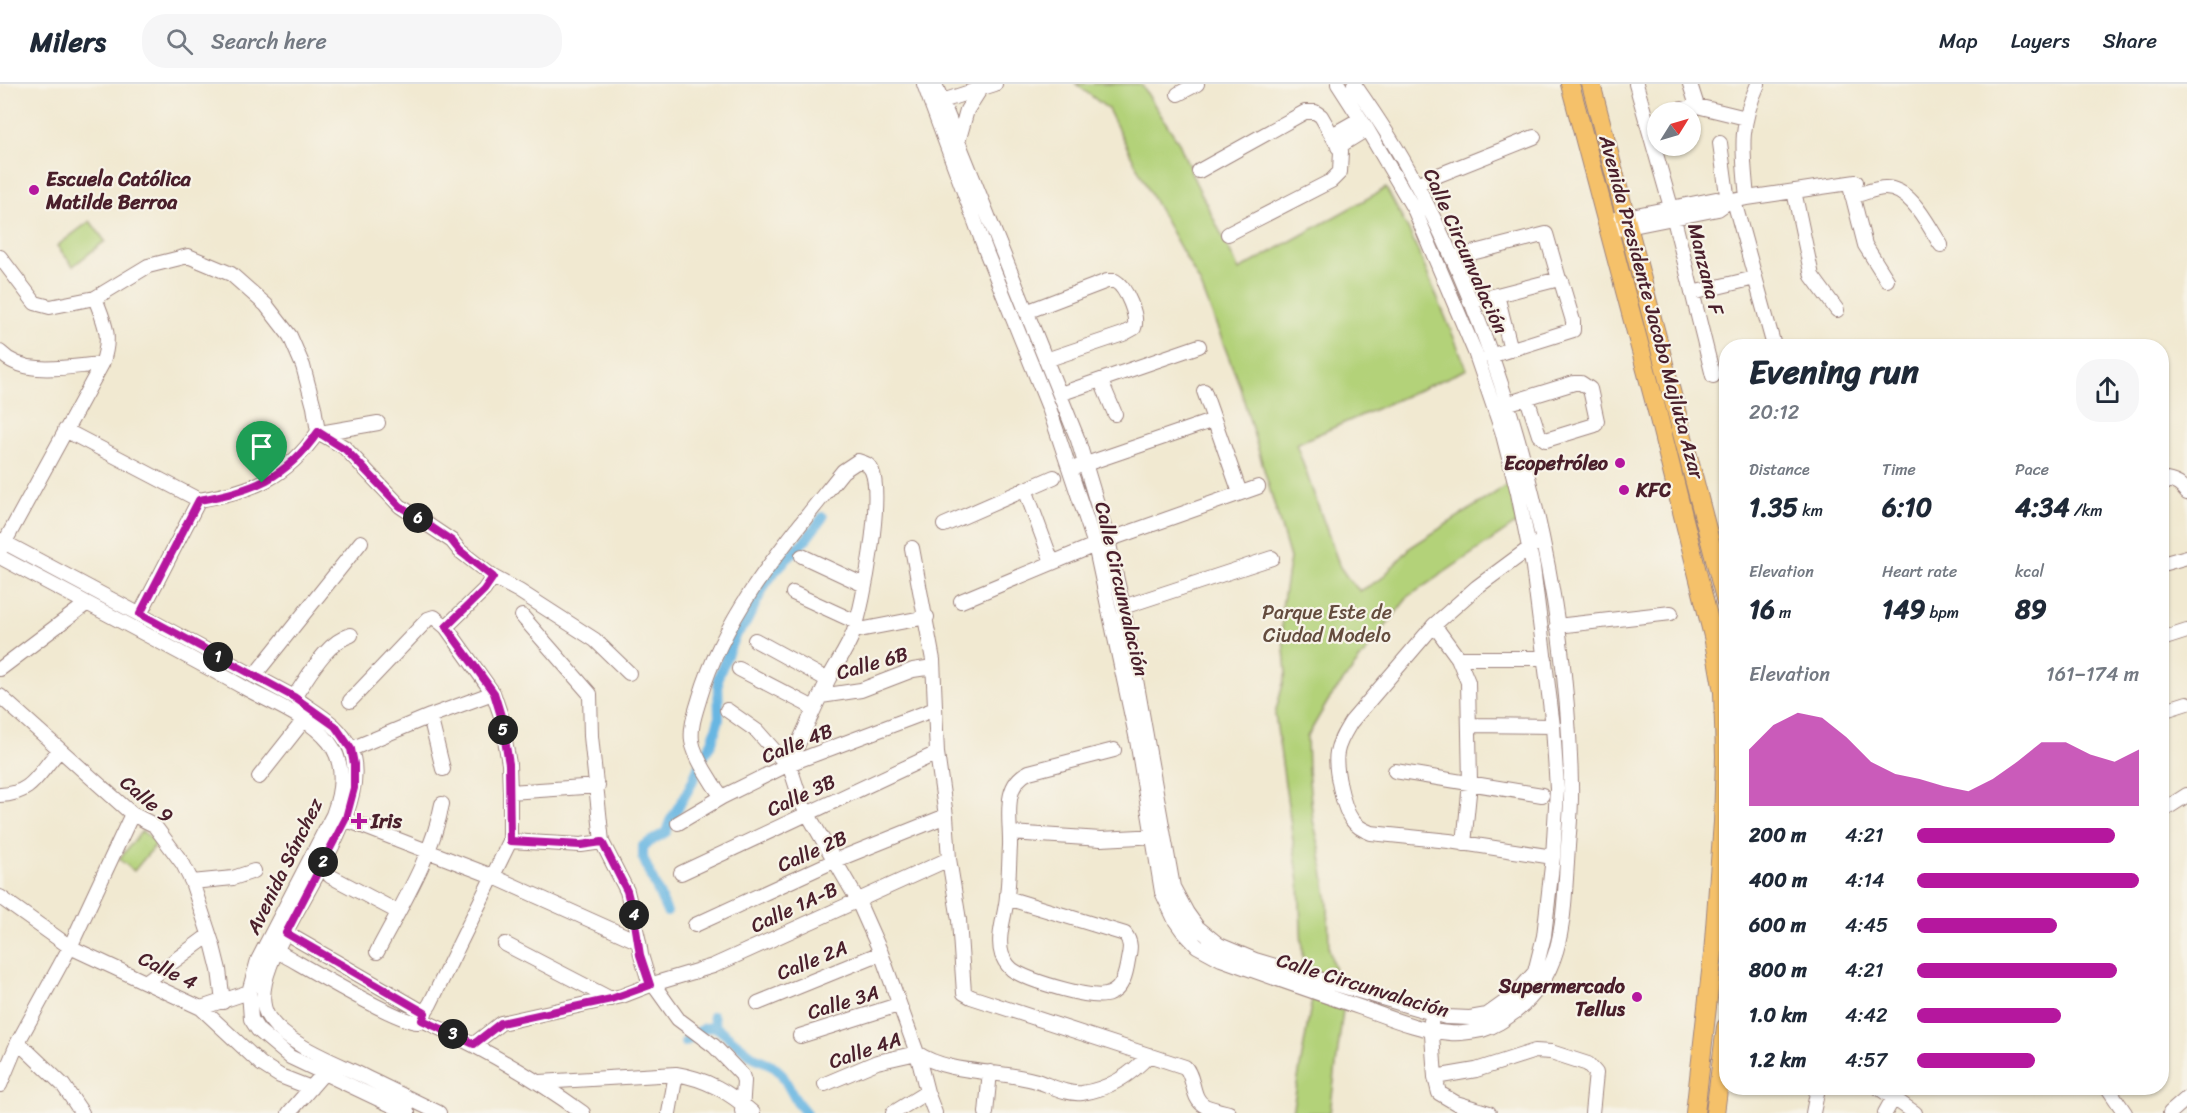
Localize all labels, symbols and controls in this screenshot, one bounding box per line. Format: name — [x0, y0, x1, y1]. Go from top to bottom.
search box — [142, 14, 562, 68]
text: Milers — [30, 17, 106, 66]
text: Search here — [211, 22, 327, 61]
text: Map — [1939, 22, 1978, 60]
text: Layers — [2011, 22, 2070, 60]
text: Share — [2103, 22, 2157, 60]
icon: search — [163, 25, 196, 58]
north arrow — [1647, 102, 1701, 156]
map controls — [1647, 102, 1701, 156]
street label: Avenida Presidente Jacobo Majluta Azar — [1588, 130, 1715, 484]
place label: Escuela Católica Matilde Berroa — [45, 162, 192, 220]
street label: Calle Circunvalación — [1413, 162, 1518, 340]
marker: Escuela Católica Matilde Berroa — [27, 183, 41, 197]
street label: Manzana F — [1677, 219, 1734, 320]
text: Evening run — [1749, 343, 1919, 401]
button: share — [2076, 359, 2139, 422]
text: 20:12 — [1749, 395, 1799, 430]
pin — [236, 421, 287, 483]
icon: arrive — [245, 430, 278, 463]
place label: Ecopetróleo — [1504, 446, 1609, 481]
text: Distance — [1749, 455, 1810, 484]
text: Time — [1882, 455, 1916, 484]
text: Pace — [2015, 455, 2049, 484]
marker: Ecopetróleo — [1613, 456, 1627, 470]
place label: KFC — [1635, 473, 1671, 508]
marker: KFC — [1617, 483, 1631, 497]
text: 1.35 — [1749, 484, 1798, 530]
text: 6:10 — [1882, 484, 1932, 530]
text: 4:34 — [2015, 484, 2070, 530]
text: km — [1798, 496, 1823, 525]
text: /km — [2070, 496, 2103, 525]
street label: Calle Circunvalación — [1084, 498, 1159, 680]
pin: 6 — [403, 503, 433, 533]
text: 6 — [413, 503, 423, 532]
text: Elevation — [1749, 557, 1814, 586]
text: Heart rate — [1882, 557, 1957, 586]
text: kcal — [2015, 557, 2044, 586]
text: 16 — [1749, 586, 1775, 632]
text: 149 — [1882, 586, 1925, 632]
text: 89 — [2015, 586, 2047, 632]
park label: Parque Este de Ciudad Modelo — [1262, 595, 1392, 653]
text: m — [1775, 598, 1791, 627]
text: bpm — [1925, 598, 1959, 627]
street label: Calle 6B — [832, 636, 913, 690]
pin: 1 — [203, 642, 233, 672]
text: 1 — [215, 642, 221, 671]
text: Elevation — [1749, 657, 1830, 692]
text: 161–174 m — [2046, 657, 2139, 692]
street label: Calle 4B — [756, 713, 839, 774]
pin: 5 — [488, 715, 518, 745]
text: 5 — [498, 715, 508, 744]
street label: Calle 3B — [761, 764, 842, 827]
street label: Calle 9 — [112, 766, 182, 833]
street label: Avenida Sánchez — [236, 791, 333, 941]
place label: Iris — [370, 804, 403, 839]
marker: Iris — [352, 814, 366, 828]
text: 200 m — [1749, 818, 1806, 853]
text: 4:21 — [1845, 818, 1884, 853]
street label: Calle 2B — [771, 820, 853, 882]
pin: 2 — [308, 847, 338, 877]
text: 2 — [318, 847, 328, 876]
text: 400 m — [1749, 863, 1807, 898]
text: 4:14 — [1845, 863, 1885, 898]
street label: Calle 1A-B — [745, 872, 844, 943]
pin: 4 — [619, 900, 649, 930]
text: 4 — [629, 900, 639, 929]
text: 600 m — [1749, 908, 1806, 943]
text: 4:45 — [1845, 908, 1888, 943]
street label: Calle 2A — [771, 930, 853, 991]
street label: Calle 4 — [132, 941, 203, 1000]
street label: Calle Circunvalación — [1272, 943, 1454, 1028]
text: 800 m — [1749, 953, 1807, 988]
text: 4:21 — [1845, 953, 1884, 988]
place label: Supermercado Tellus — [1498, 969, 1626, 1027]
street label: Calle 3A — [803, 975, 883, 1030]
marker: Supermercado Tellus — [1630, 990, 1644, 1004]
text: 1.0 km — [1749, 998, 1807, 1033]
text: 4:42 — [1845, 998, 1888, 1033]
pin: 3 — [438, 1019, 468, 1049]
text: 3 — [449, 1019, 457, 1048]
street label: Calle 4A — [824, 1022, 906, 1079]
text: 1.2 km — [1749, 1043, 1806, 1078]
text: 4:57 — [1845, 1043, 1887, 1078]

